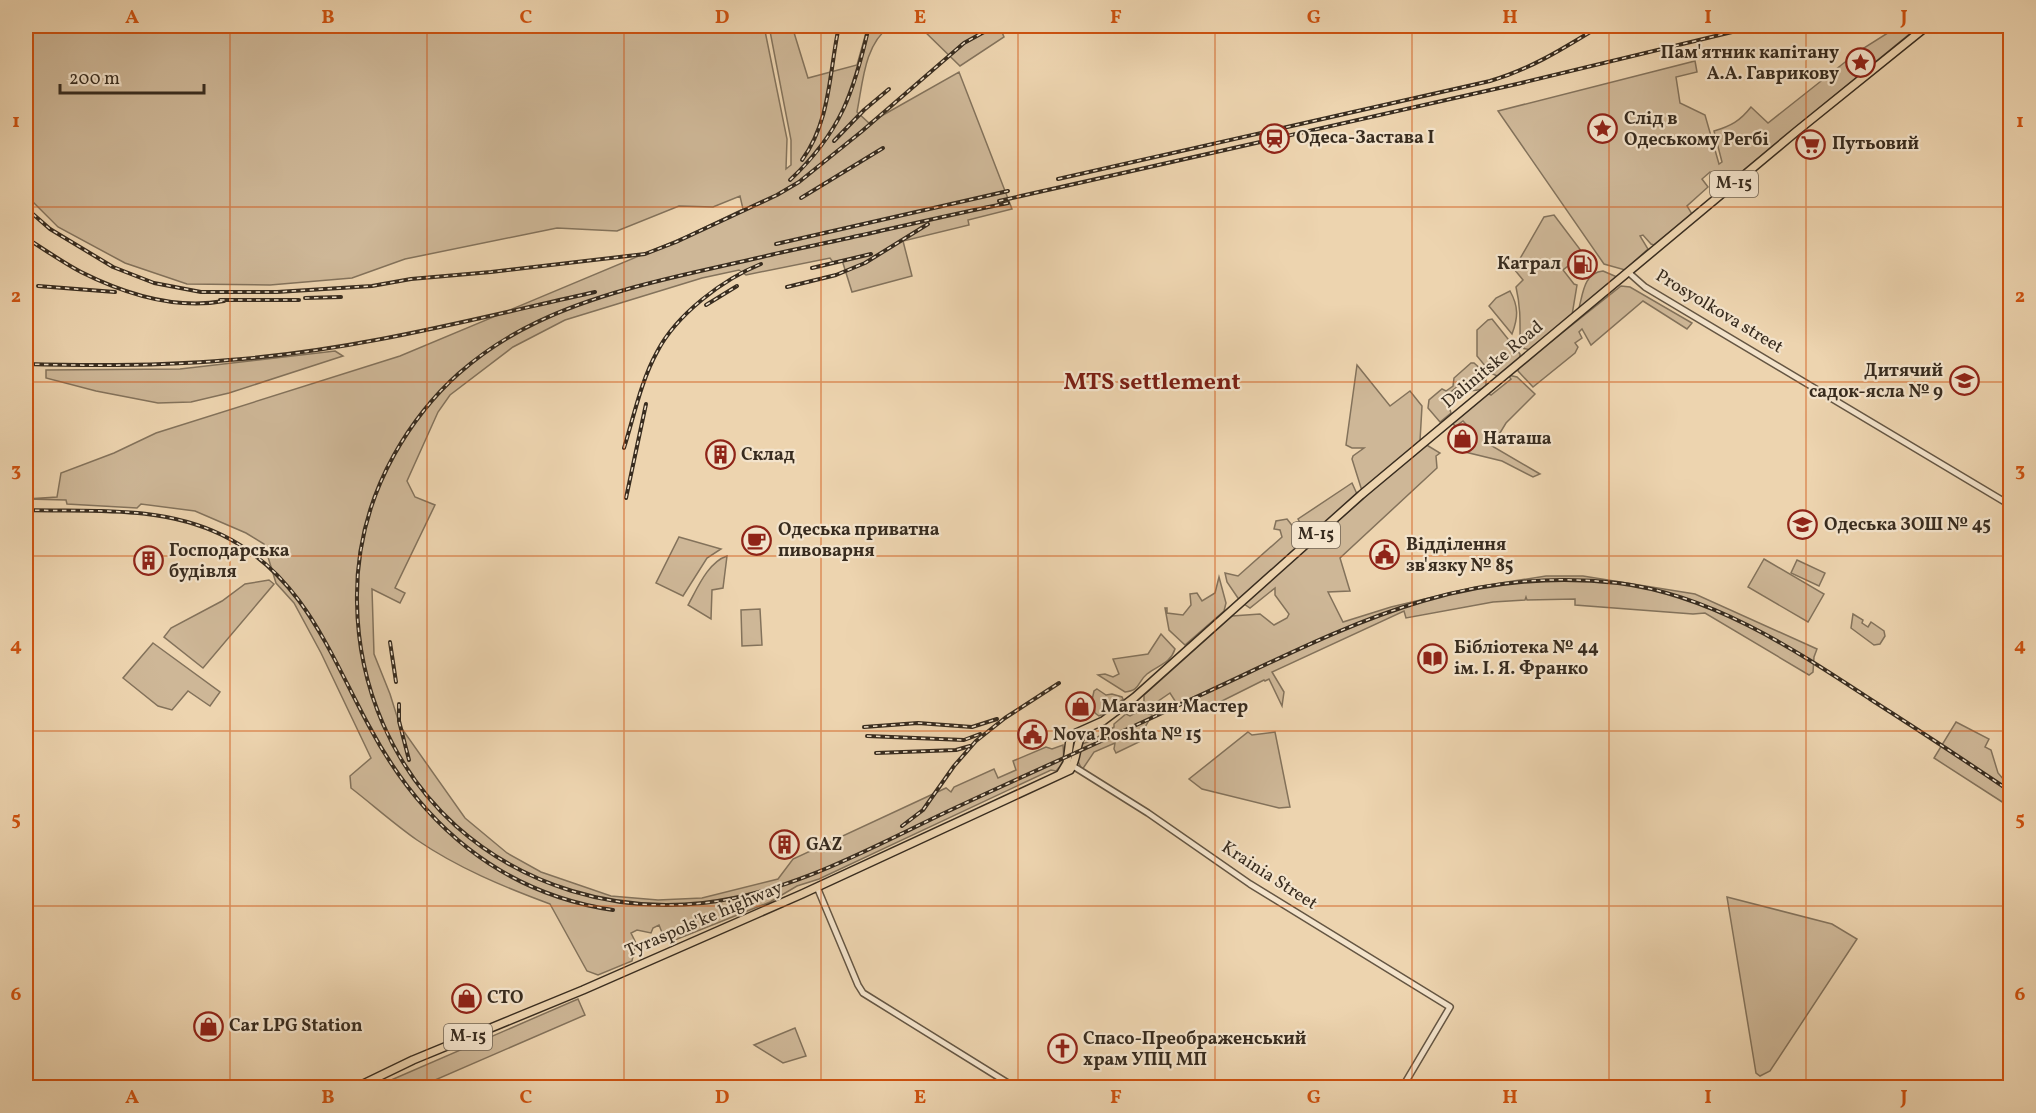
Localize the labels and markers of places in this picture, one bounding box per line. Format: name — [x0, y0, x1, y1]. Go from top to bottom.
place label: Пам'ятник капітану А.А. Гаврикову — [1661, 41, 1839, 87]
place icon: Пам'ятник капітану А.А. Гаврикову — [1844, 47, 1876, 79]
place label: Слід в Одеському Регбі — [1624, 107, 1769, 153]
place icon: Слід в Одеському Регбі — [1587, 113, 1619, 145]
station icon: Одеса-Застава I — [1259, 122, 1291, 154]
place label: Одеса-Застава I — [1296, 126, 1434, 151]
supermarket icon: Путьовий — [1795, 128, 1827, 160]
place label: Путьовий — [1832, 132, 1919, 157]
fuel station icon: Катрал — [1566, 248, 1598, 280]
place label: Катрал — [1497, 252, 1561, 277]
place label: Дитячий садок-ясла № 9 — [1809, 359, 1943, 405]
school or university icon: Дитячий садок-ясла № 9 — [1948, 365, 1980, 397]
shop icon: Наташа — [1446, 423, 1478, 455]
place label: Наташа — [1483, 427, 1552, 452]
building icon: Склад — [704, 439, 736, 471]
place label: Склад — [741, 443, 795, 468]
school or university icon: Одеська ЗОШ № 45 — [1787, 509, 1819, 541]
place label: Одеська ЗОШ № 45 — [1824, 513, 1991, 538]
place label: Одеська приватна пивоварня — [778, 518, 940, 564]
cafe icon: Одеська приватна пивоварня — [741, 524, 773, 556]
place label: Відділення зв'язку № 85 — [1406, 533, 1513, 579]
place label: Господарська будівля — [169, 539, 290, 585]
public building icon: Відділення зв'язку № 85 — [1369, 539, 1401, 571]
building icon: Господарська будівля — [132, 545, 164, 577]
place label: Бібліотека № 44 ім. І. Я. Франко — [1454, 636, 1599, 682]
library icon: Бібліотека № 44 ім. І. Я. Франко — [1417, 642, 1449, 674]
shop icon: Магазин Мастер — [1064, 691, 1096, 723]
place label: Магазин Мастер — [1101, 695, 1248, 720]
public building icon: Nova Poshta № 15 — [1016, 719, 1048, 751]
place label: Nova Poshta № 15 — [1053, 723, 1201, 748]
building icon: GAZ — [769, 829, 801, 861]
place label: GAZ — [806, 833, 842, 858]
shop icon: СТО — [450, 982, 482, 1014]
place label: СТО — [487, 986, 523, 1011]
shop icon: Car LPG Station — [192, 1010, 224, 1042]
place label: Car LPG Station — [229, 1014, 363, 1039]
place label: Спасо-Преображенський храм УПЦ МП — [1083, 1027, 1306, 1073]
church icon: Спасо-Преображенський храм УПЦ МП — [1046, 1033, 1078, 1065]

